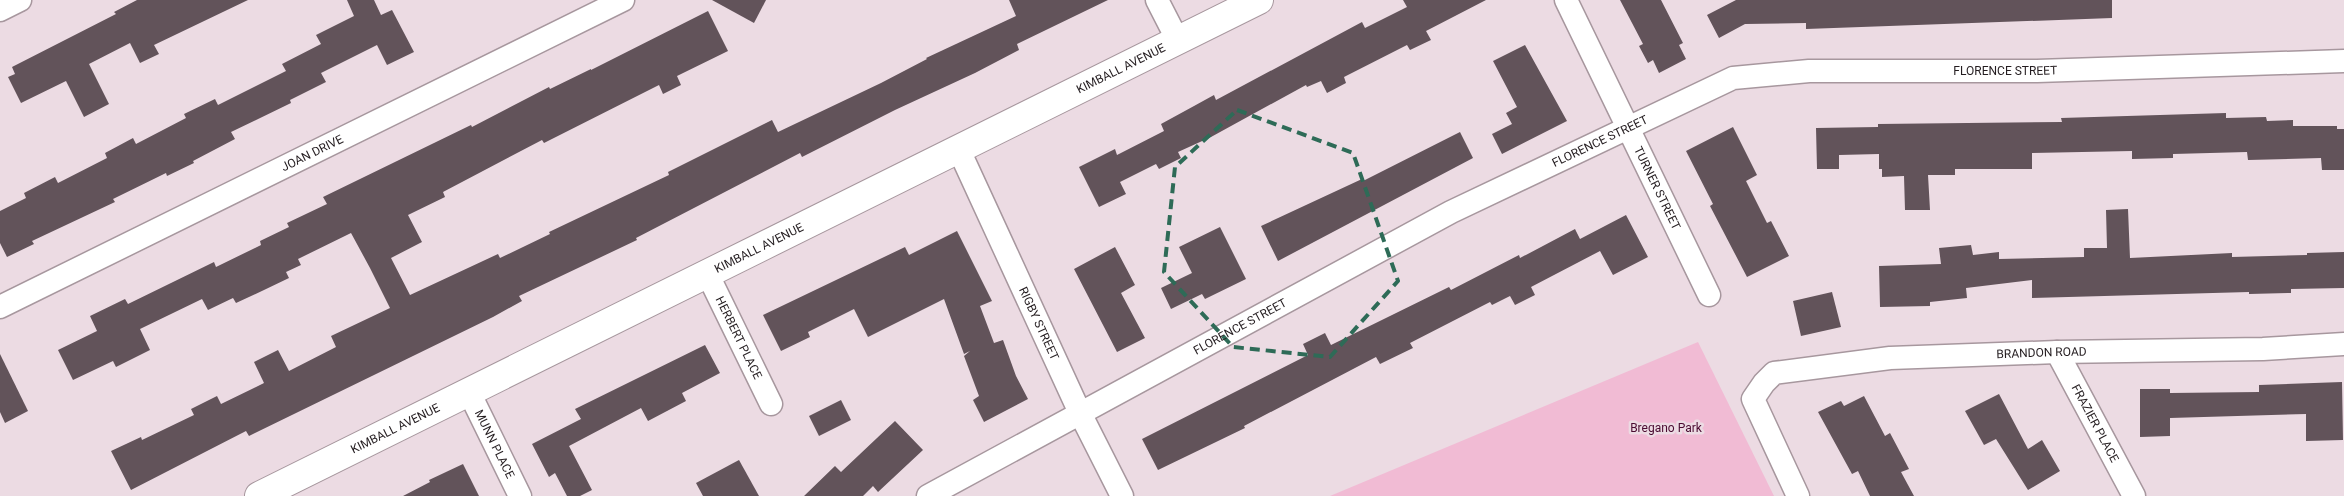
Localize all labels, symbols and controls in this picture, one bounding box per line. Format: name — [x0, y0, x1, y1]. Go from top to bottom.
street label: KIMBALL AVENUE — [1074, 41, 1168, 96]
street label: FLORENCE STREET — [1953, 63, 2058, 78]
street label: FLORENCE STREET — [1550, 113, 1650, 170]
street label: JOAN DRIVE — [279, 132, 346, 174]
street label: TURNER STREET — [1631, 144, 1683, 232]
street label: KIMBALL AVENUE — [712, 220, 806, 276]
street label: RIGBY STREET — [1016, 285, 1062, 362]
street label: HERBERT PLACE — [712, 294, 765, 382]
street label: FLORENCE STREET — [1191, 296, 1289, 358]
street label: BRANDON ROAD — [1996, 345, 2087, 361]
street label: FRAZIER PLACE — [2069, 382, 2122, 465]
street label: KIMBALL AVENUE — [348, 400, 442, 456]
street label: MUNN PLACE — [472, 407, 517, 481]
park label: Bregano Park — [1630, 421, 1703, 435]

